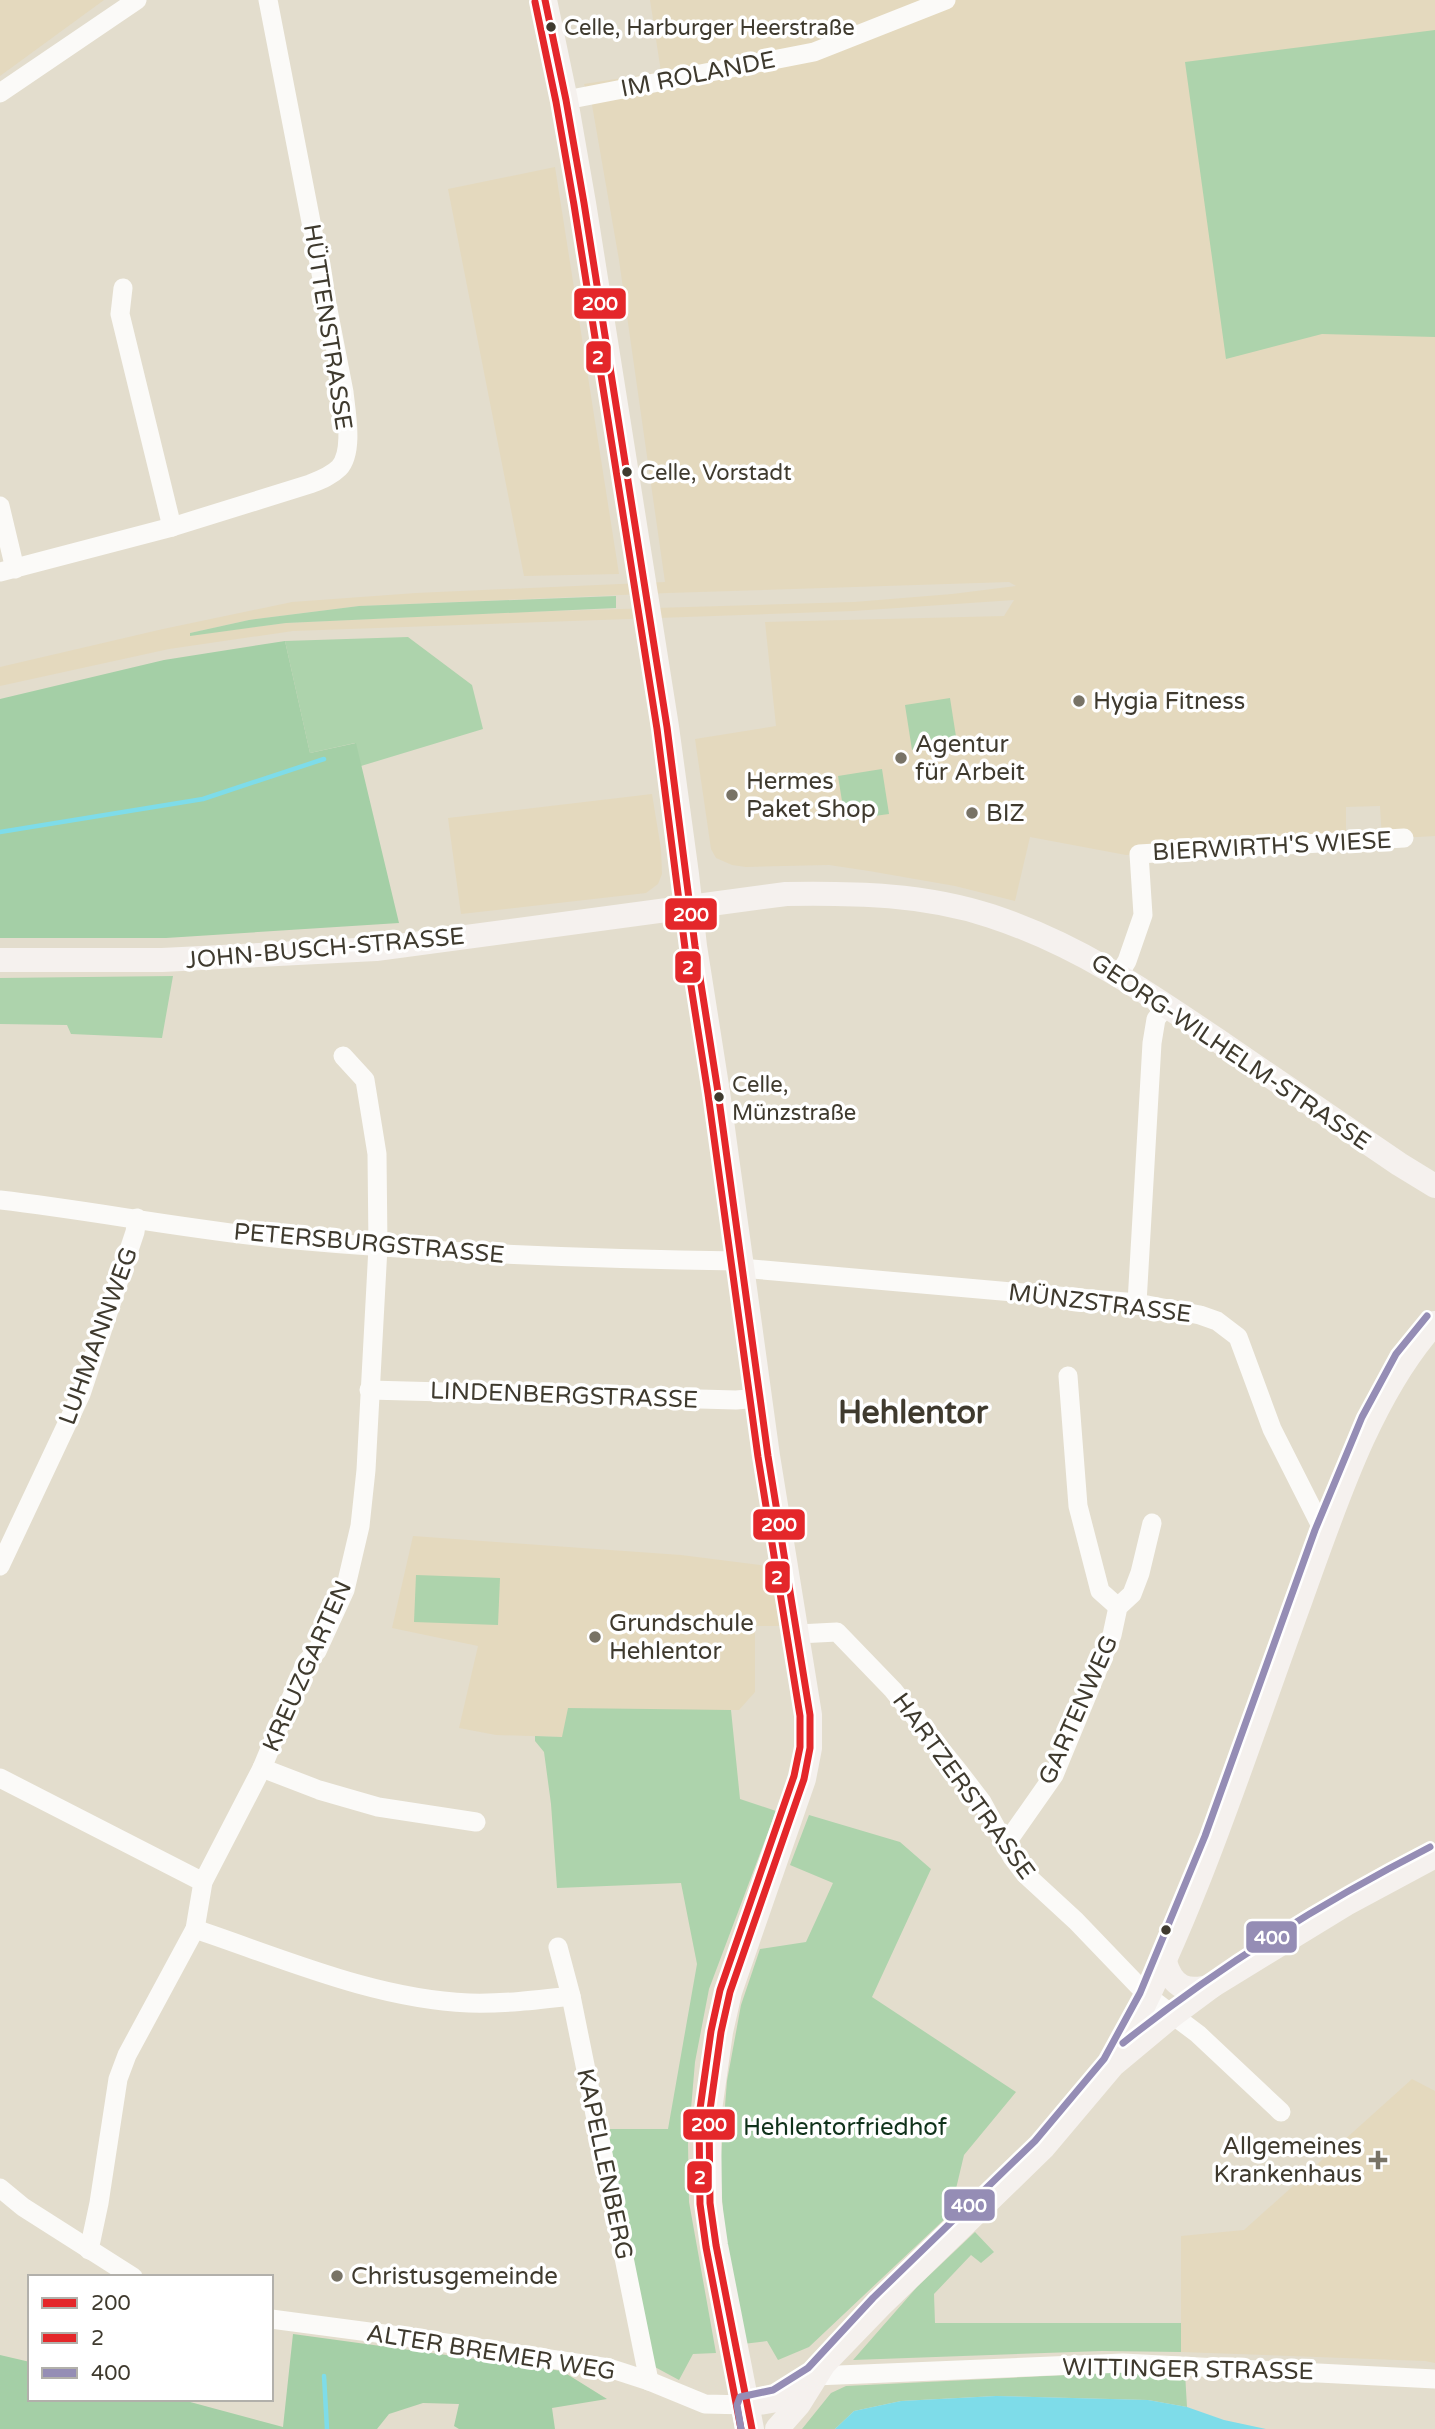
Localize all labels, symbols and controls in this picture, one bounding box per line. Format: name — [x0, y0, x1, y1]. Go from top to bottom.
place label: Celle, Harburger Heerstraße — [564, 15, 855, 41]
marker: Celle, Harburger Heerstraße — [544, 20, 558, 34]
street label: IM ROLANDE — [618, 45, 778, 104]
street label: HÜTTENSTRASSE — [297, 222, 358, 432]
line badge: 200 — [573, 287, 627, 320]
text: 200 — [582, 293, 618, 315]
line badge: 2 — [585, 340, 612, 374]
text: 2 — [592, 347, 604, 369]
place label: Celle, Vorstadt — [640, 460, 792, 486]
marker: Celle, Vorstadt — [620, 465, 634, 479]
place label: Hygia Fitness — [1093, 687, 1245, 716]
marker: Hygia Fitness — [1071, 693, 1087, 709]
place label: Agentur für Arbeit — [915, 730, 1025, 787]
marker: Agentur für Arbeit — [893, 750, 909, 766]
place label: Hermes Paket Shop — [746, 767, 876, 824]
marker: Hermes Paket Shop — [724, 787, 740, 803]
place label: BIZ — [986, 799, 1025, 828]
marker: BIZ — [964, 805, 980, 821]
street label: BIERWIRTH'S WIESE — [1152, 826, 1392, 867]
line badge: 200 — [664, 897, 718, 931]
text: 200 — [673, 904, 709, 926]
street label: JOHN-BUSCH-STRASSE — [184, 922, 466, 975]
street label: GEORG-WILHELM-STRASSE — [1085, 948, 1376, 1157]
line badge: 2 — [674, 950, 702, 984]
text: 2 — [682, 957, 694, 979]
place label: Celle, Münzstraße — [732, 1072, 856, 1126]
marker: Celle, Münzstraße — [712, 1090, 726, 1104]
street label: PETERSBURGSTRASSE — [232, 1217, 506, 1270]
street label: LUHMANNWEG — [53, 1243, 144, 1429]
street label: MÜNZSTRASSE — [1007, 1278, 1193, 1329]
street label: LINDENBERGSTRASSE — [429, 1376, 698, 1415]
district label: Hehlentor — [838, 1394, 989, 1432]
line badge: 200 — [752, 1508, 806, 1541]
text: 200 — [761, 1514, 797, 1536]
line badge: 2 — [764, 1560, 791, 1594]
text: 2 — [771, 1567, 783, 1589]
street label: KREUZGARTEN — [257, 1576, 358, 1756]
place label: Grundschule Hehlentor — [609, 1609, 754, 1666]
marker: Grundschule Hehlentor — [587, 1629, 603, 1645]
street label: GARTENWEG — [1033, 1631, 1124, 1789]
street label: HARTZERSTRASSE — [886, 1687, 1041, 1885]
line badge: 400 — [1245, 1920, 1298, 1954]
unlabelled marker — [1159, 1923, 1173, 1937]
text: 400 — [1254, 1927, 1290, 1949]
street label: KAPELLENBERG — [570, 2066, 639, 2262]
line badge: 200 — [682, 2108, 736, 2141]
park label: Hehlentorfriedhof — [743, 2113, 948, 2142]
text: 200 — [691, 2114, 727, 2136]
place label: Allgemeines Krankenhaus — [1213, 2132, 1362, 2189]
marker: Allgemeines Krankenhaus — [1368, 2150, 1388, 2170]
line badge: 2 — [686, 2160, 713, 2194]
text: 2 — [694, 2167, 706, 2189]
line badge: 400 — [943, 2188, 996, 2222]
text: 400 — [951, 2195, 987, 2217]
place label: Christusgemeinde — [351, 2262, 558, 2291]
marker: Christusgemeinde — [329, 2268, 345, 2284]
legend — [28, 2275, 273, 2401]
text: 200 — [91, 2291, 131, 2316]
street label: ALTER BREMER WEG — [364, 2318, 618, 2387]
text: 2 — [91, 2326, 104, 2351]
street label: WITTINGER STRASSE — [1062, 2353, 1314, 2386]
text: 400 — [91, 2361, 131, 2386]

